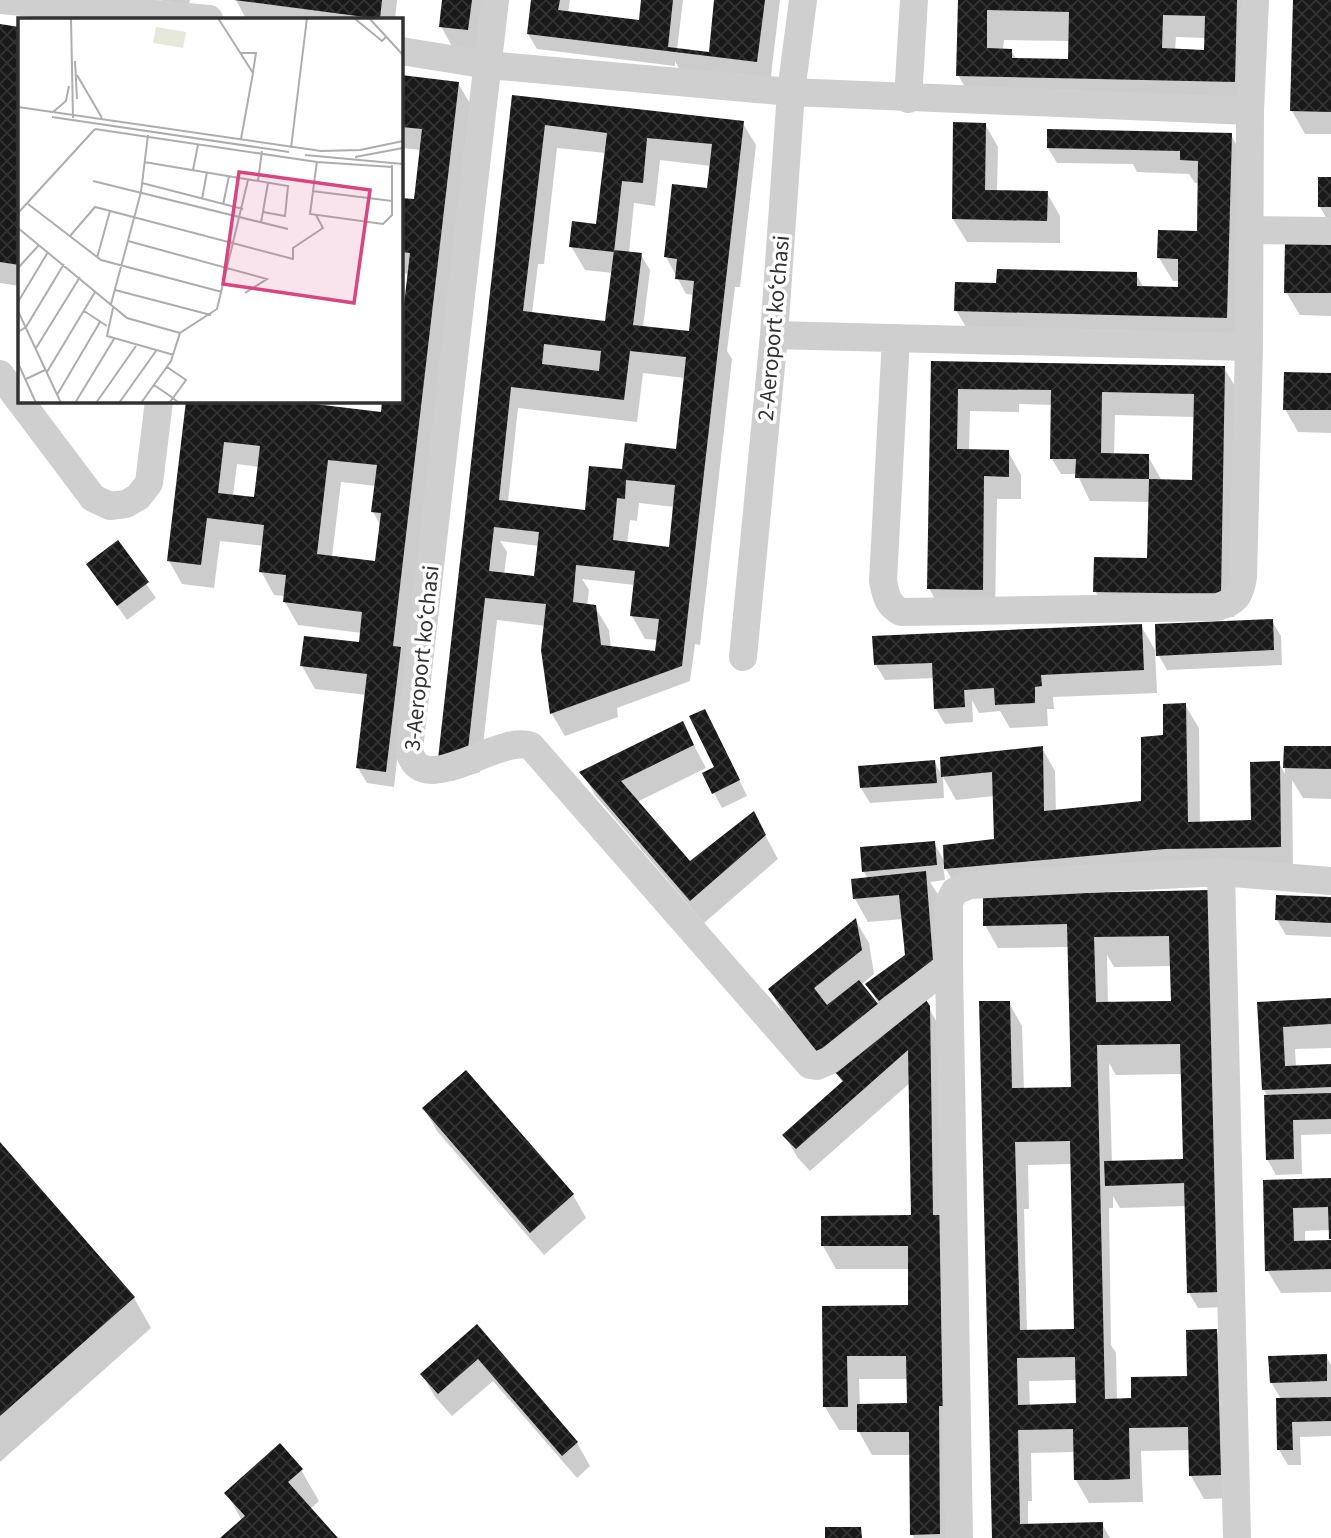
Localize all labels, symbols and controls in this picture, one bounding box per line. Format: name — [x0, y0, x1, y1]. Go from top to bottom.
inset map — [18, 18, 402, 402]
street label: 2-Aeroport koʻchasi — [749, 234, 798, 422]
street label: 3-Aeroport koʻchasi — [395, 564, 448, 752]

